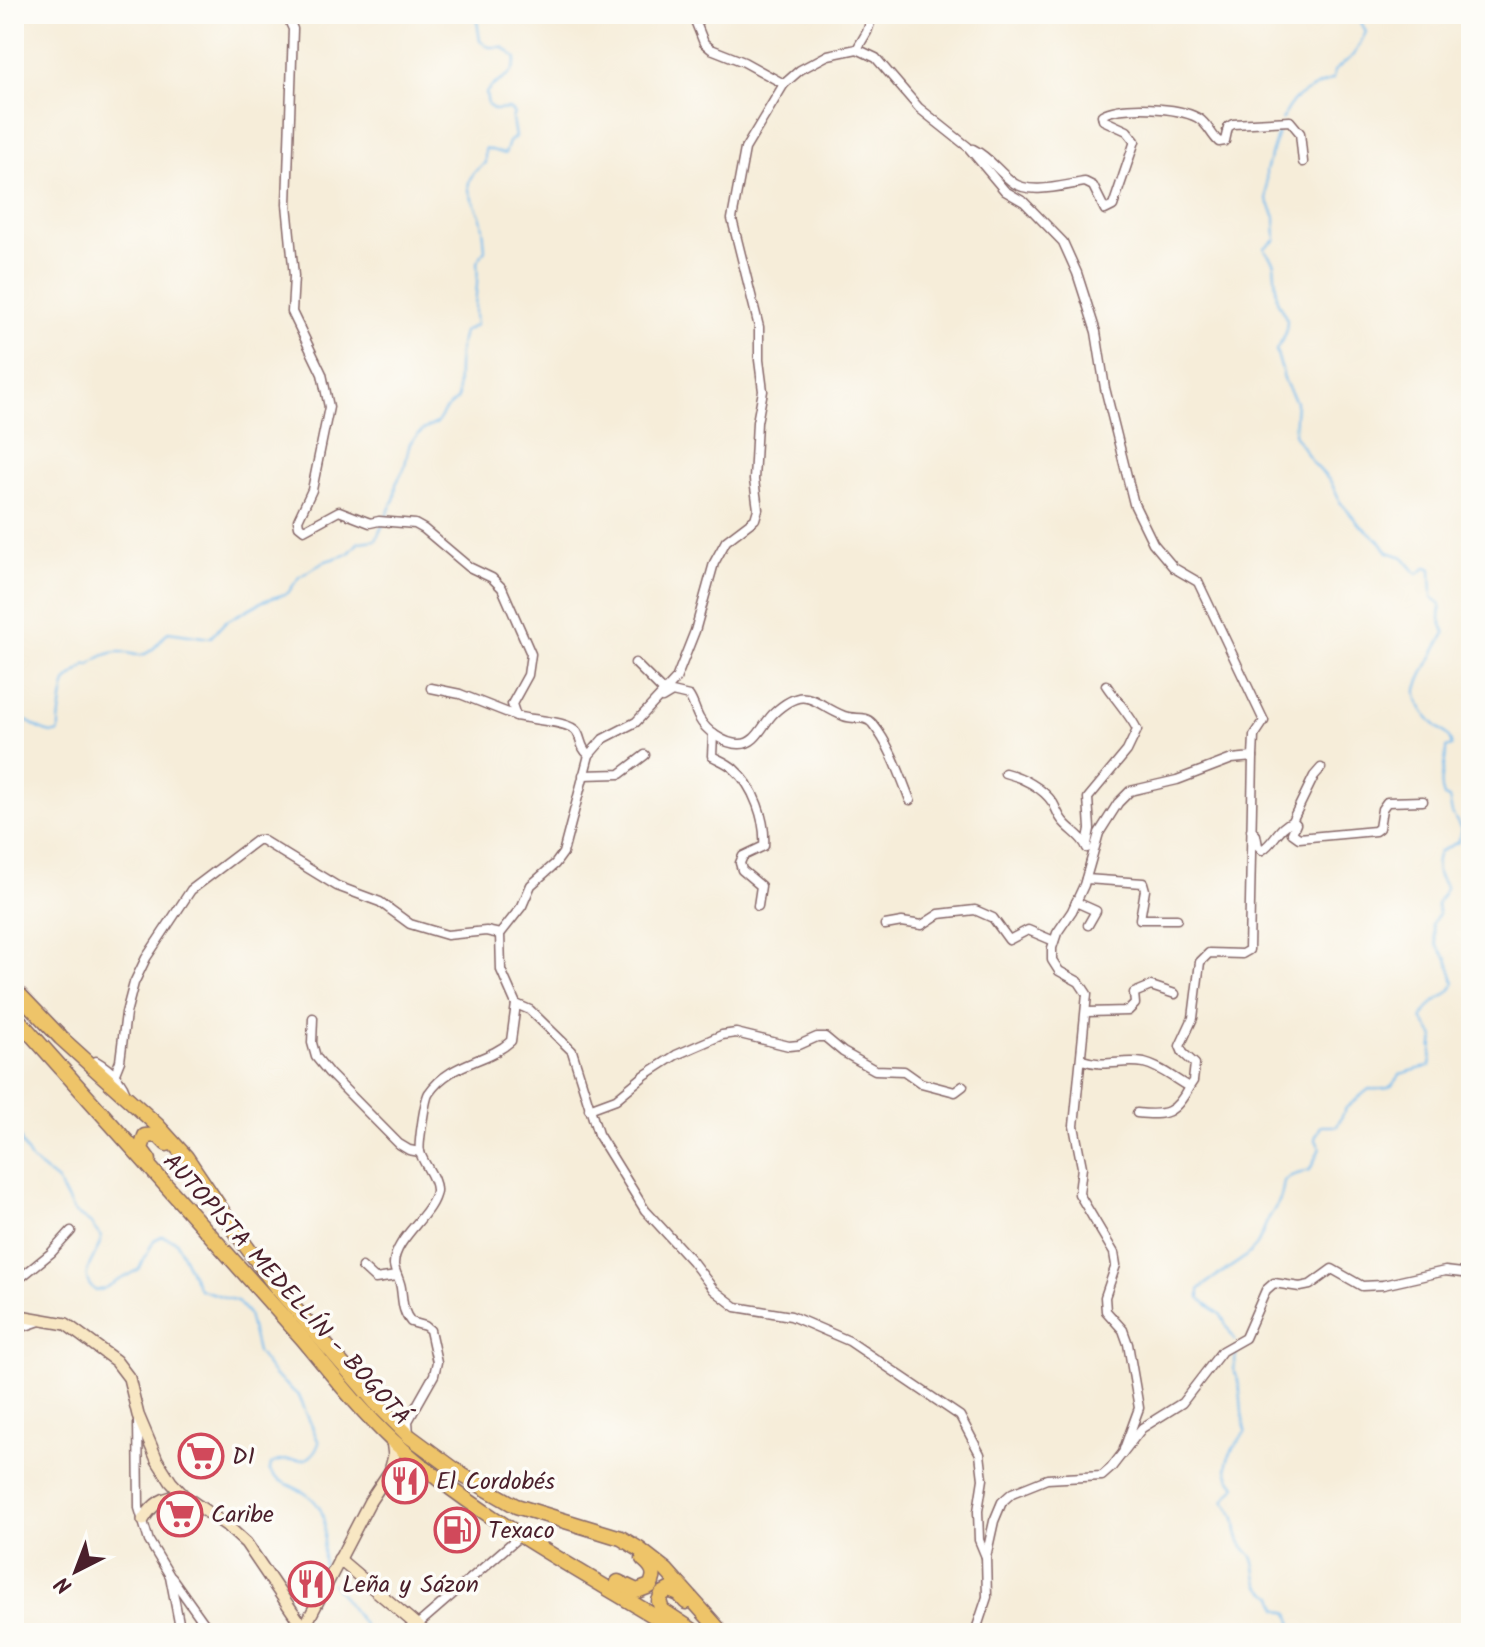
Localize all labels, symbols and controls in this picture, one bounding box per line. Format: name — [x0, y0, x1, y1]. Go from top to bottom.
street label: AUTOPISTA MEDELLÍN - BOGOTÁ — [152, 1145, 420, 1435]
supermarket icon: D1 — [177, 1432, 225, 1480]
place label: D1 — [232, 1438, 255, 1477]
restaurant icon: El Cordobés — [381, 1457, 429, 1505]
place label: El Cordobés — [436, 1463, 555, 1502]
supermarket icon: Caribe — [156, 1490, 204, 1538]
place label: Caribe — [211, 1496, 274, 1535]
fuel station icon: Texaco — [433, 1506, 481, 1554]
place label: Texaco — [488, 1512, 555, 1551]
north arrow — [36, 1531, 116, 1611]
restaurant icon: Leña y Sázon — [287, 1560, 335, 1608]
text: N — [47, 1566, 81, 1602]
place label: Leña y Sázon — [342, 1566, 479, 1605]

